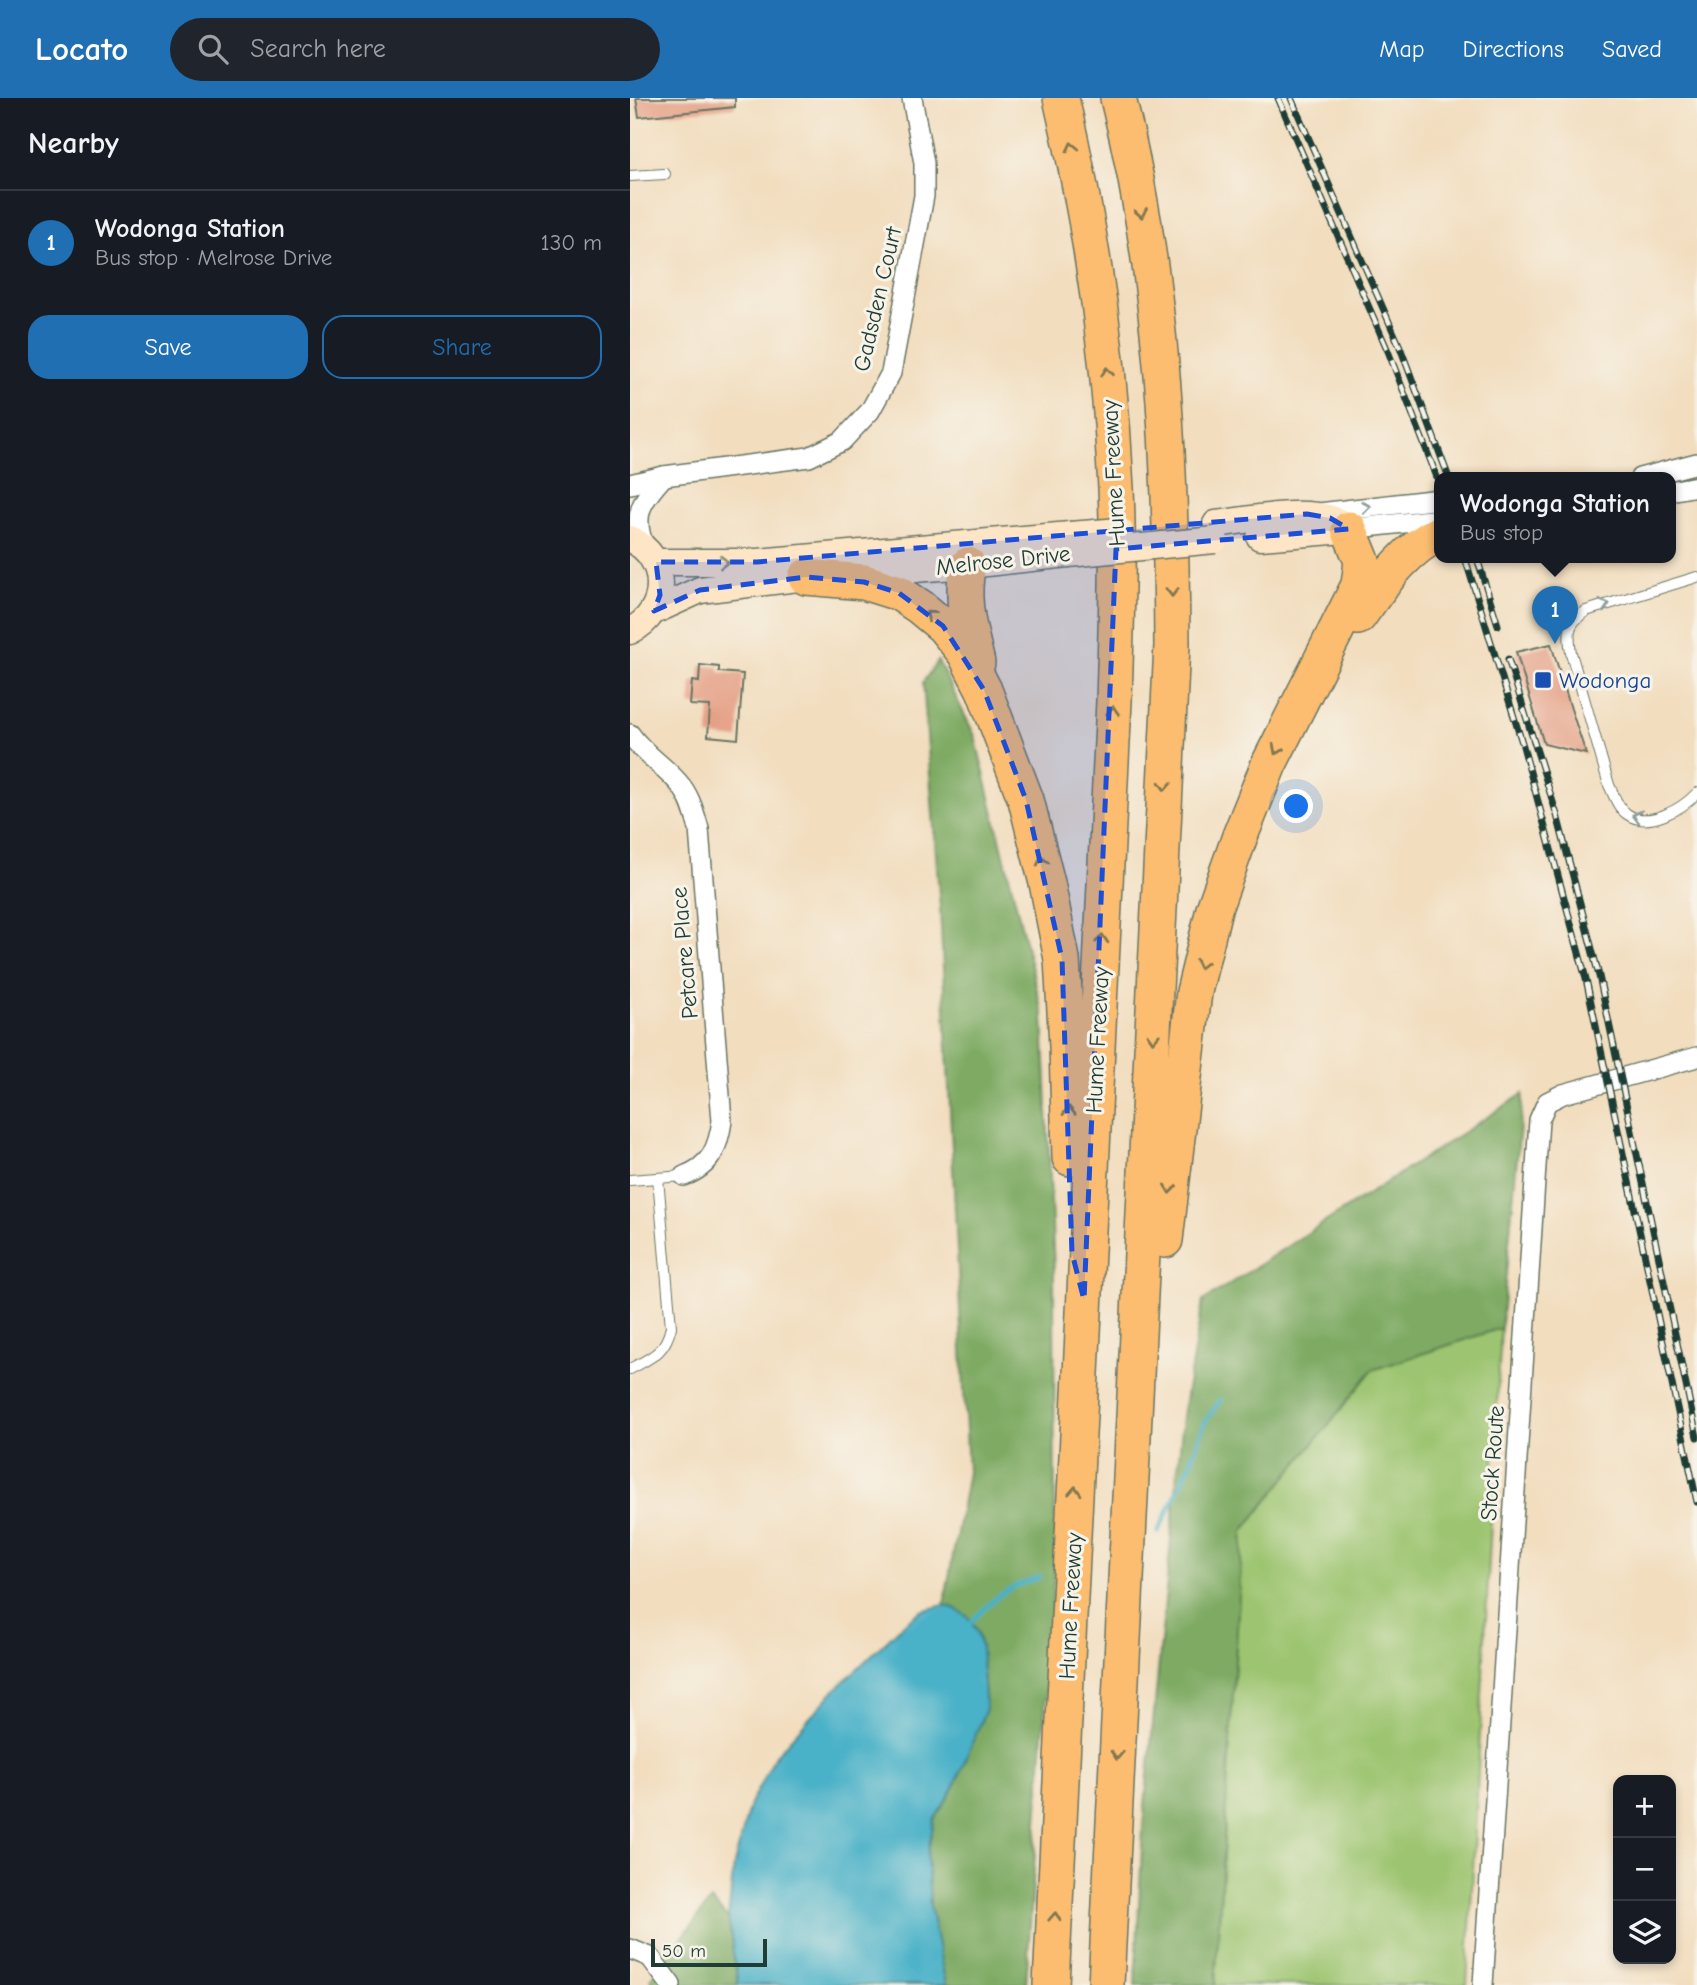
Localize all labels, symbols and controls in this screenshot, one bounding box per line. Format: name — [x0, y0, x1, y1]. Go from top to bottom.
search box — [170, 18, 660, 81]
text: Locato — [35, 30, 128, 68]
icon: search — [194, 30, 232, 68]
text: Search here — [250, 34, 386, 64]
text: Map — [1379, 35, 1425, 63]
text: Directions — [1463, 35, 1564, 63]
text: Saved — [1602, 35, 1662, 63]
text: Nearby — [28, 126, 119, 161]
one-way arrow — [1066, 141, 1081, 153]
one-way arrow — [1133, 207, 1148, 219]
text: Wodonga Station — [95, 214, 285, 244]
street label: Gadsden Court — [848, 223, 908, 374]
text: 1 — [46, 229, 56, 256]
text: 130 m — [541, 229, 602, 256]
text: Bus stop · Melrose Drive — [95, 244, 332, 271]
button: Save — [28, 315, 308, 379]
button: Share — [322, 315, 602, 379]
one-way arrow — [1099, 366, 1114, 378]
street label: Hume Freeway — [1096, 398, 1131, 547]
popup — [1434, 472, 1676, 563]
text: Wodonga Station — [1460, 489, 1650, 519]
one-way arrow — [1361, 500, 1372, 515]
text: Bus stop — [1460, 519, 1543, 546]
street label: Melrose Drive — [935, 540, 1071, 581]
one-way arrow — [719, 554, 730, 570]
pin: 1 — [1532, 586, 1578, 644]
one-way arrow — [1164, 587, 1180, 597]
one-way arrow — [1599, 598, 1611, 613]
one-way arrow — [925, 611, 938, 623]
place label: Wodonga — [1559, 667, 1651, 694]
marker: Wodonga — [1533, 670, 1553, 690]
one-way arrow — [1105, 706, 1120, 717]
one-way arrow — [1271, 743, 1285, 755]
one-way arrow — [1158, 781, 1173, 792]
your location — [1279, 789, 1313, 823]
one-way arrow — [1632, 810, 1644, 824]
one-way arrow — [1036, 856, 1050, 868]
street label: Petcare Place — [665, 886, 704, 1020]
one-way arrow — [1094, 933, 1109, 944]
one-way arrow — [1195, 958, 1209, 970]
street label: Hume Freeway — [1080, 965, 1115, 1114]
one-way arrow — [1145, 1033, 1160, 1044]
one-way arrow — [1061, 1105, 1076, 1116]
one-way arrow — [1162, 1183, 1177, 1195]
street label: Stock Route — [1475, 1404, 1510, 1522]
one-way arrow — [1068, 1485, 1083, 1496]
street label: Hume Freeway — [1053, 1531, 1088, 1680]
one-way arrow — [1109, 1750, 1124, 1761]
map controls — [1613, 1775, 1676, 1964]
button: + — [1613, 1775, 1676, 1838]
button: − — [1613, 1838, 1676, 1901]
button: layers — [1613, 1901, 1676, 1964]
one-way arrow — [1047, 1911, 1062, 1922]
scale bar — [651, 1936, 766, 1968]
text: 50 m — [662, 1940, 706, 1962]

